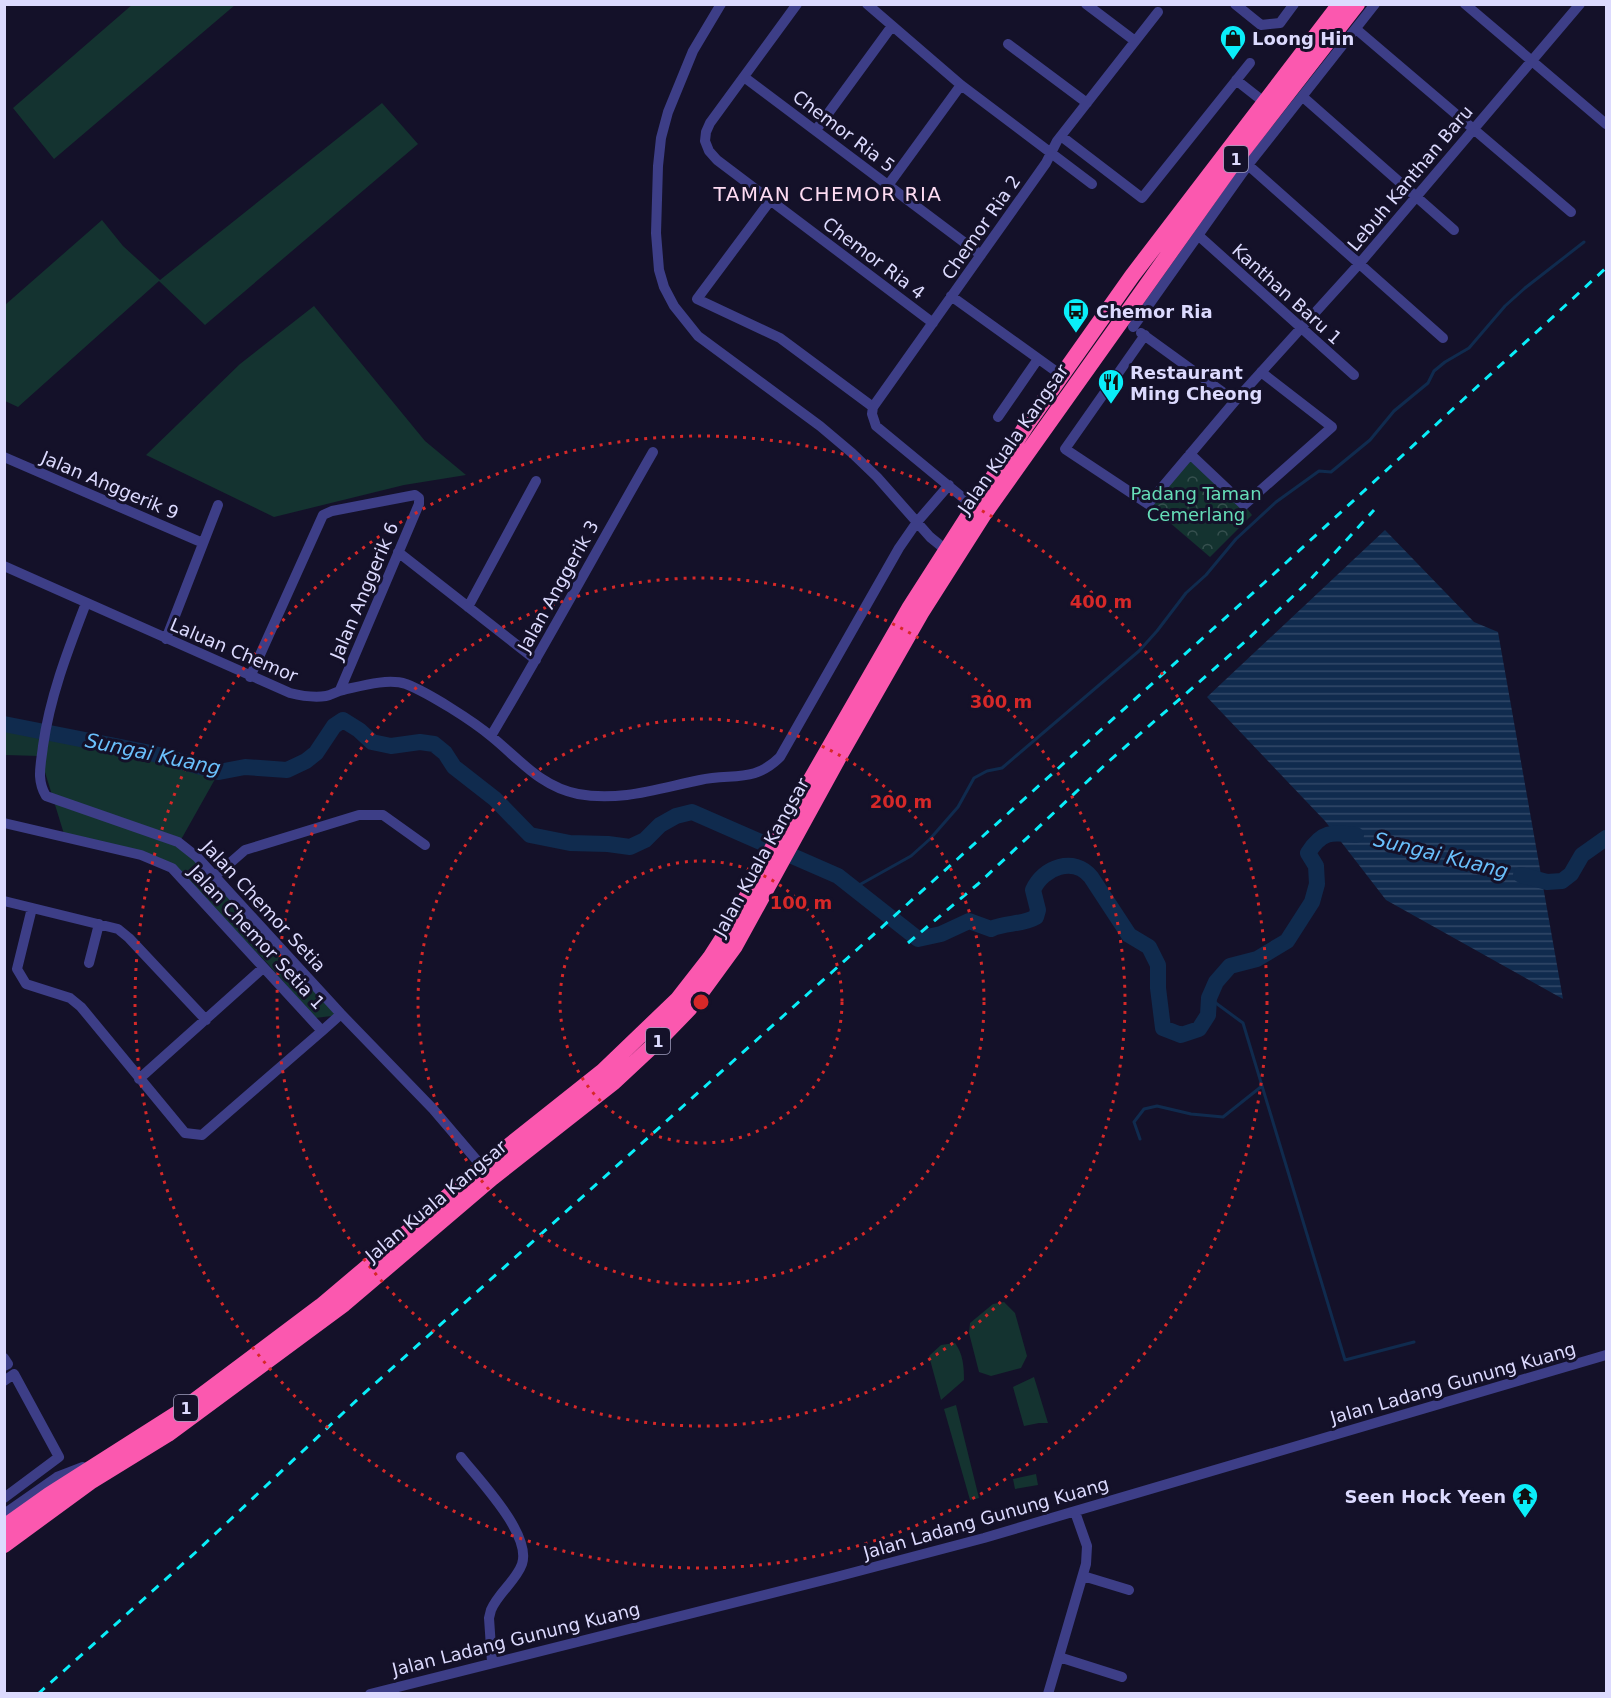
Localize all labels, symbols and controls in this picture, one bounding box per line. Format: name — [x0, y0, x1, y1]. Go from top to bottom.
shop icon: Loong Hin — [1218, 23, 1248, 61]
place label: Loong Hin — [1252, 28, 1354, 49]
street label: Chemor Ria 5 — [789, 86, 899, 176]
street label: Lebuh Kanthan Baru — [1343, 101, 1477, 255]
road number: 1 — [1224, 146, 1248, 172]
street label: Chemor Ria 2 — [937, 171, 1025, 283]
district label: TAMAN CHEMOR RIA — [713, 182, 942, 206]
street label: Chemor Ria 4 — [819, 213, 929, 303]
street label: Kanthan Baru 1 — [1228, 239, 1346, 349]
bus stop icon: Chemor Ria — [1061, 296, 1091, 334]
place label: Chemor Ria — [1096, 301, 1213, 322]
street label: Jalan Kuala Kangsar — [953, 360, 1073, 519]
place label: Restaurant Ming Cheong — [1130, 362, 1262, 404]
restaurant icon: Restaurant Ming Cheong — [1096, 367, 1126, 405]
street label: Jalan Anggerik 9 — [37, 446, 182, 523]
park label: Padang Taman Cemerlang — [1130, 483, 1262, 525]
street label: Jalan Anggerik 3 — [513, 517, 603, 656]
street label: Jalan Anggerik 6 — [325, 519, 402, 664]
text: 400 m — [1070, 591, 1132, 612]
street label: Laluan Chemor — [167, 614, 302, 687]
text: 300 m — [970, 691, 1032, 712]
water label: Sungai Kuang — [83, 728, 223, 780]
street label: Jalan Kuala Kangsar — [708, 774, 814, 941]
text: 200 m — [870, 791, 932, 812]
water label: Sungai Kuang — [1371, 827, 1511, 883]
street label: Jalan Chemor Setia — [197, 835, 330, 976]
street label: Jalan Chemor Setia 1 — [184, 860, 329, 1013]
text: 100 m — [770, 892, 832, 913]
centre of rings — [691, 992, 711, 1012]
road number: 1 — [646, 1028, 670, 1054]
street label: Jalan Kuala Kangsar — [360, 1135, 511, 1267]
street label: Jalan Ladang Gunung Kuang — [1327, 1338, 1578, 1428]
road number: 1 — [174, 1395, 198, 1421]
street label: Jalan Ladang Gunung Kuang — [860, 1473, 1111, 1563]
temple icon: Seen Hock Yeen — [1510, 1481, 1540, 1519]
place label: Seen Hock Yeen — [1345, 1486, 1506, 1507]
street label: Jalan Ladang Gunung Kuang — [389, 1598, 642, 1680]

